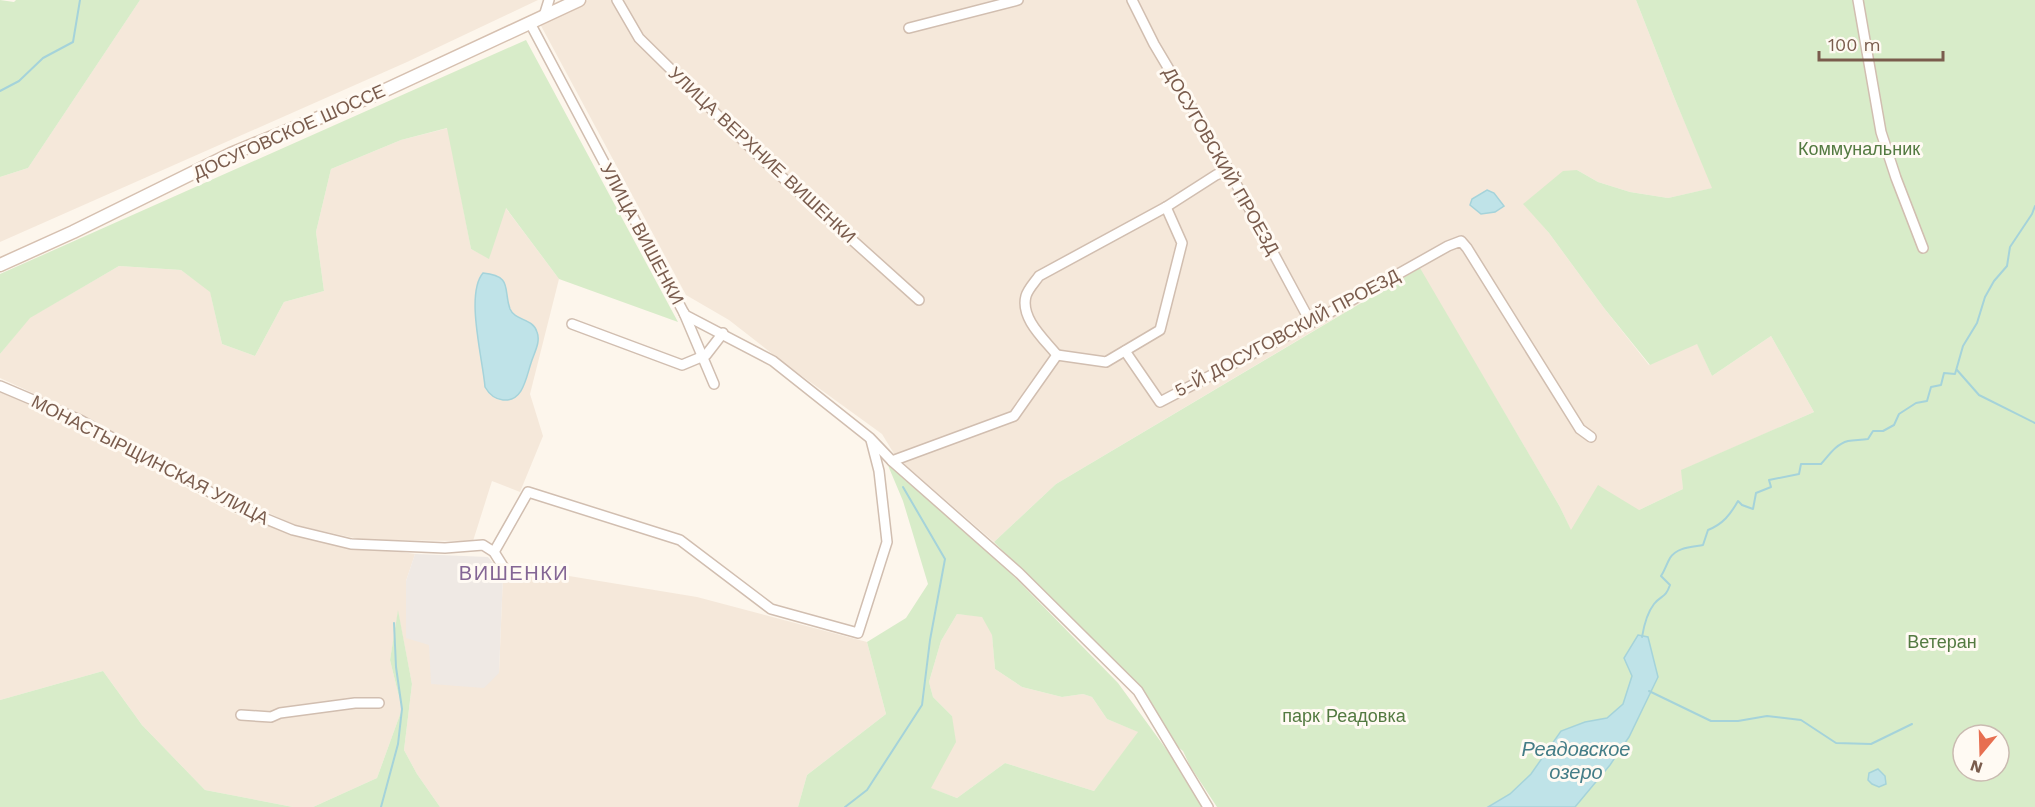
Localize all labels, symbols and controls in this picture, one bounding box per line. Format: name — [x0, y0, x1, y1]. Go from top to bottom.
scale bar — [1819, 24, 1944, 62]
text: 100 m — [1828, 34, 1881, 55]
street label: УЛИЦА ВЕРХНИЕ ВИШЕНКИ — [664, 62, 860, 247]
street label: ДОСУГОВСКИЙ ПРОЕЗД — [1159, 63, 1284, 258]
street label: ДОСУГОВСКОЕ ШОССЕ — [189, 80, 388, 183]
park label: Коммунальник — [1798, 138, 1920, 159]
street label: УЛИЦА ВИШЕНКИ — [596, 160, 689, 308]
street label: 5-Й ДОСУГОВСКИЙ ПРОЕЗД — [1171, 264, 1403, 401]
street label: МОНАСТЫРЩИНСКАЯ УЛИЦА — [28, 390, 272, 529]
district label: ВИШЕНКИ — [459, 561, 569, 585]
park label: Ветеран — [1907, 631, 1977, 652]
park label: парк Реадовка — [1282, 705, 1407, 726]
north arrow — [1951, 723, 2011, 783]
water label: Реадовское озеро — [1521, 737, 1631, 784]
text: N — [1968, 756, 1985, 778]

